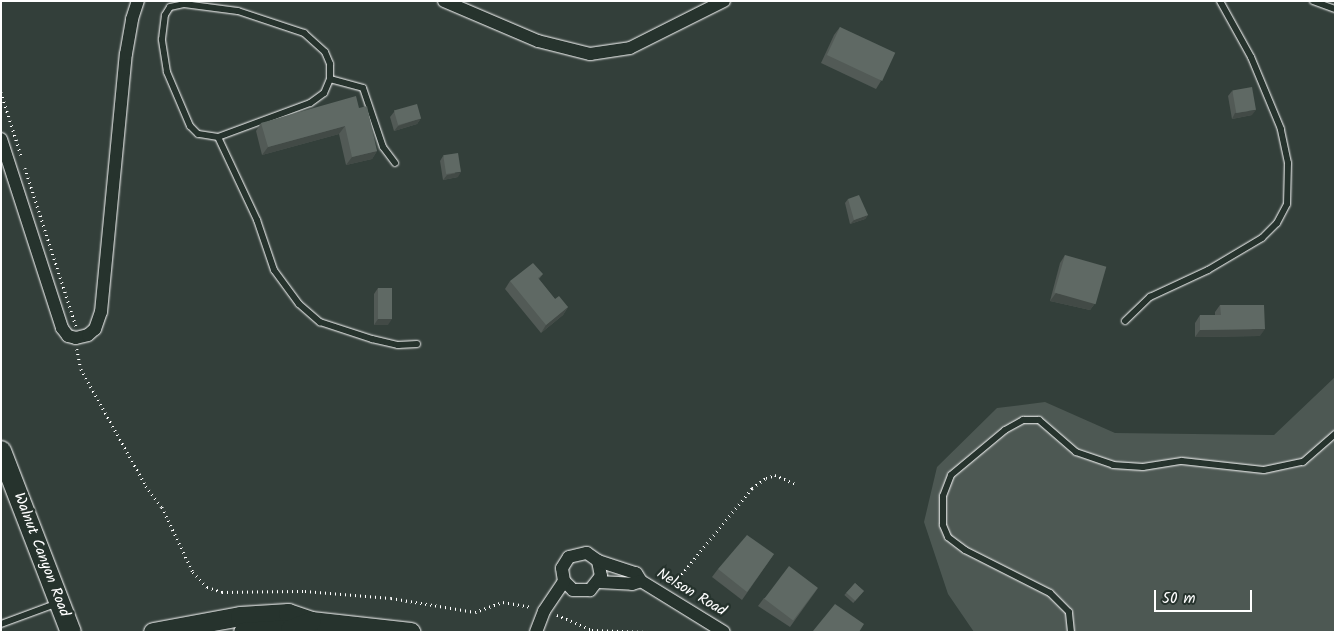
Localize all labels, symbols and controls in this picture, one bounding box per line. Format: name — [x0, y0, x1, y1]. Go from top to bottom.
street label: Walnut Canyon Road — [9, 490, 73, 620]
street label: Nelson Road — [653, 565, 729, 621]
scale bar — [1156, 580, 1254, 612]
text: 50 m — [1162, 587, 1196, 611]

